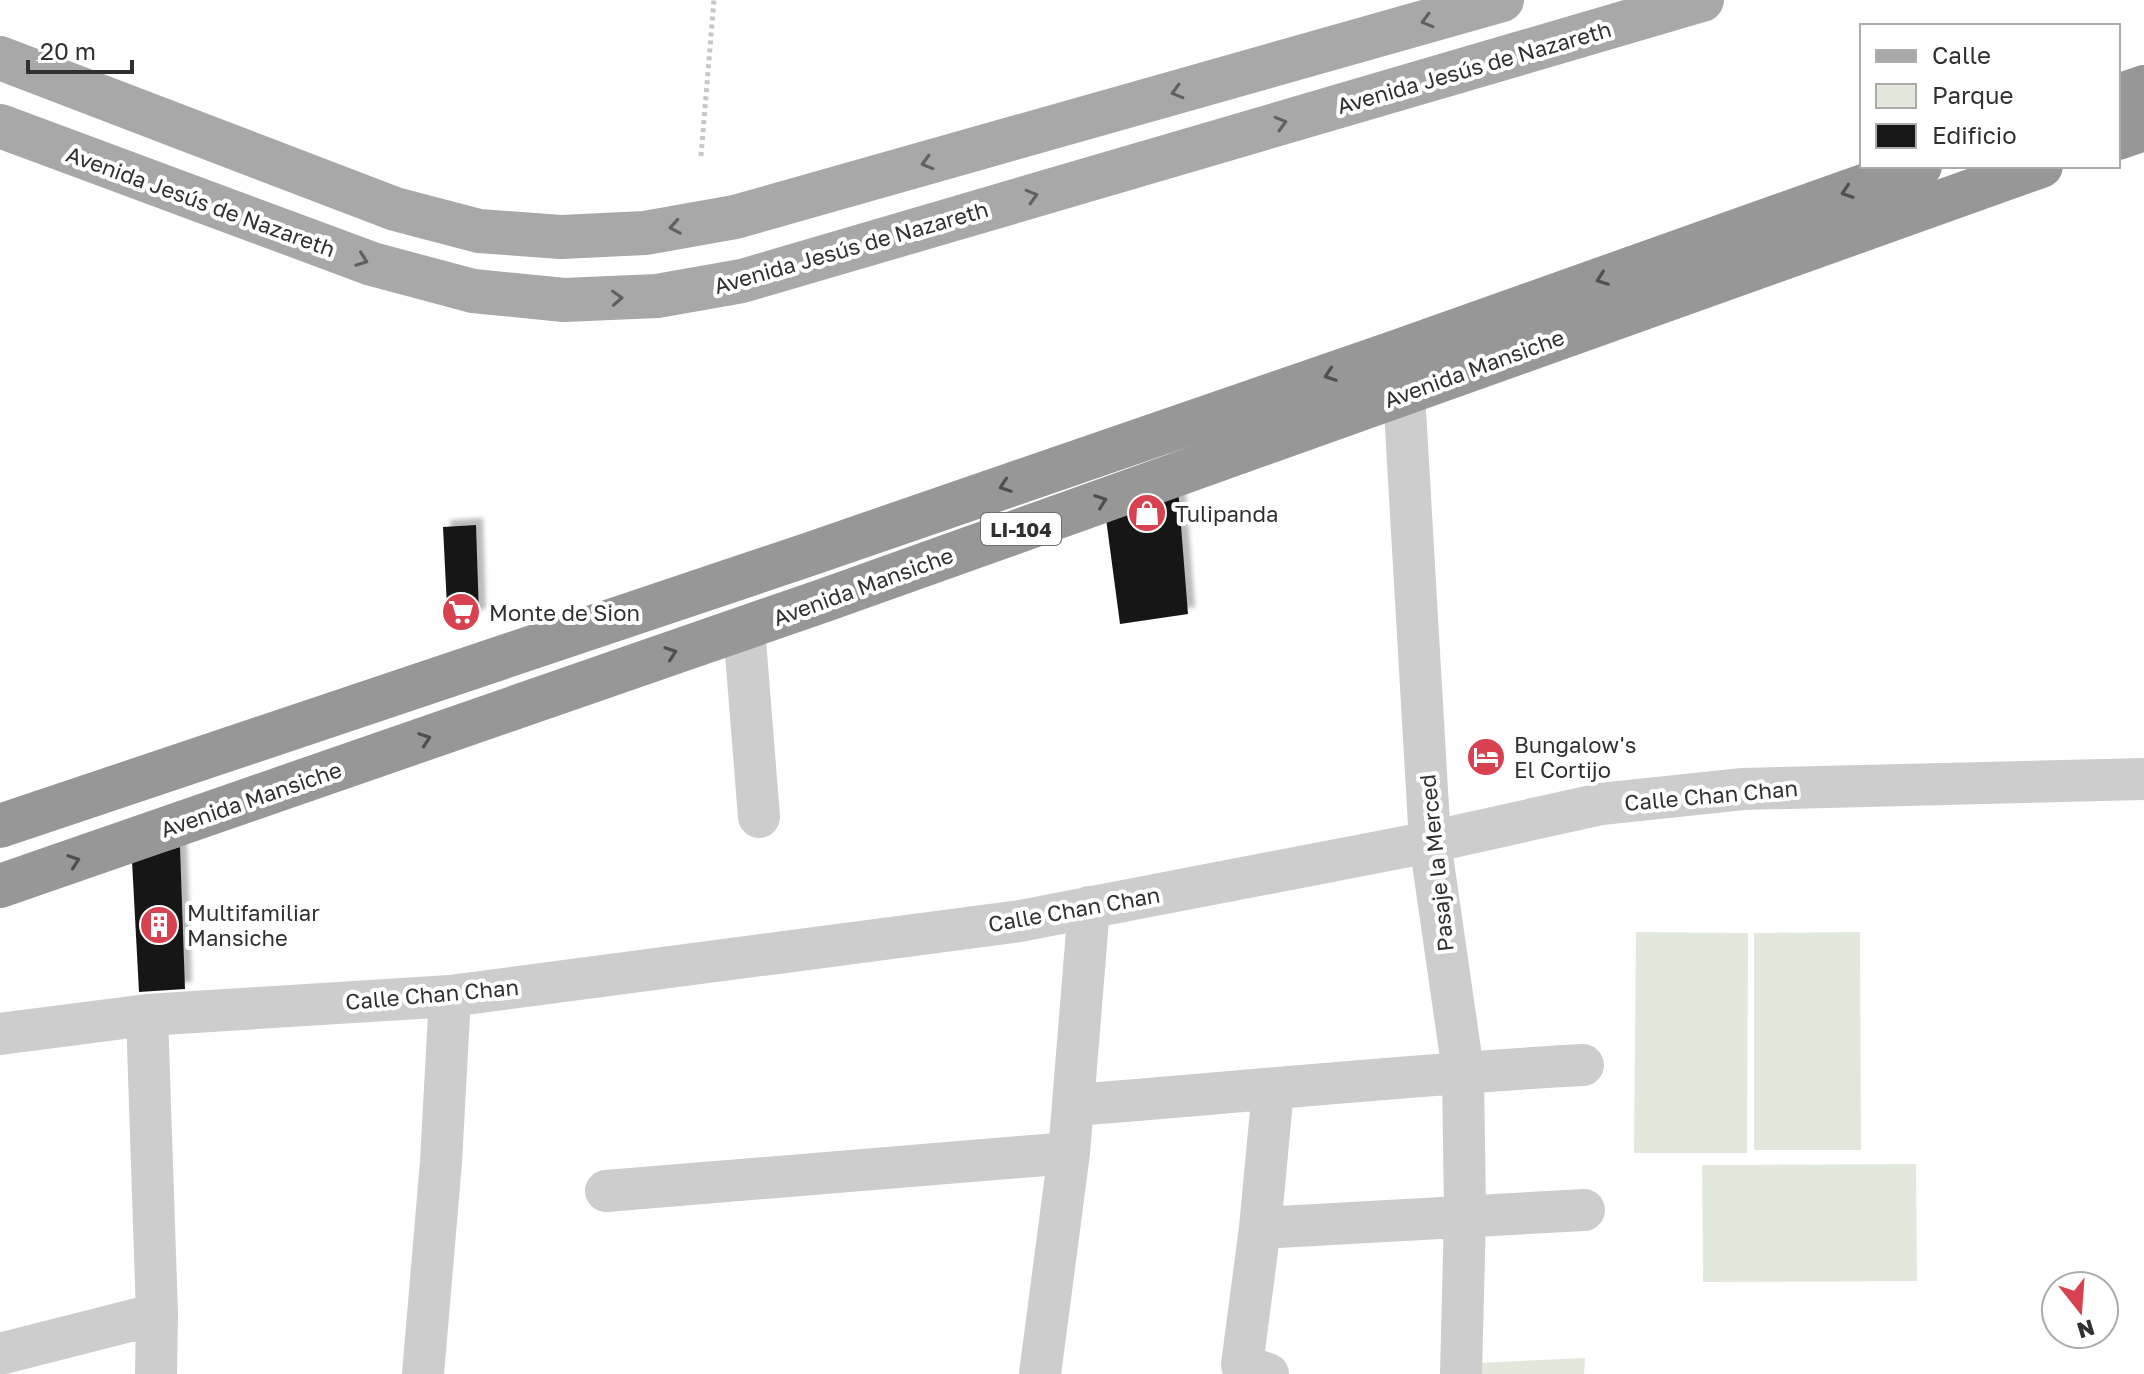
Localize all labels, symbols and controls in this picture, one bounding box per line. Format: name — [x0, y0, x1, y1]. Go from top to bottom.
one-way arrow — [1421, 12, 1435, 28]
street label: Avenida Jesús de Nazareth — [1334, 15, 1614, 119]
scale bar — [28, 24, 132, 74]
legend — [1860, 24, 2120, 168]
text: 20 m — [40, 36, 96, 65]
text: Calle — [1932, 40, 1991, 69]
text: Parque — [1932, 80, 2013, 109]
one-way arrow — [1171, 83, 1185, 99]
one-way arrow — [1274, 116, 1288, 132]
text: Edificio — [1932, 120, 2017, 149]
street label: Avenida Jesús de Nazareth — [63, 140, 339, 262]
one-way arrow — [920, 154, 934, 170]
one-way arrow — [1841, 182, 1855, 199]
one-way arrow — [1024, 189, 1038, 205]
street label: Avenida Jesús de Nazareth — [711, 195, 991, 299]
one-way arrow — [668, 218, 682, 235]
one-way arrow — [354, 251, 368, 267]
one-way arrow — [1596, 269, 1610, 286]
one-way arrow — [611, 289, 624, 306]
street label: Avenida Mansiche — [1380, 323, 1568, 413]
one-way arrow — [1324, 365, 1338, 381]
one-way arrow — [999, 477, 1013, 493]
shop icon: Tulipanda — [1126, 492, 1168, 534]
one-way arrow — [1093, 494, 1107, 511]
place label: Tulipanda — [1175, 500, 1278, 527]
road number: LI-104 — [981, 513, 1061, 545]
street label: Avenida Mansiche — [769, 541, 957, 631]
supermarket icon: Monte de Sion — [440, 591, 482, 633]
place label: Monte de Sion — [489, 599, 640, 626]
one-way arrow — [663, 647, 677, 663]
place label: Bungalow's El Cortijo — [1514, 731, 1636, 783]
one-way arrow — [417, 732, 431, 748]
hotel icon: Bungalow's El Cortijo — [1465, 736, 1507, 778]
street label: Avenida Mansiche — [157, 755, 345, 843]
street label: Pasaje la Merced — [1413, 773, 1459, 953]
street label: Calle Chan Chan — [1623, 774, 1799, 816]
one-way arrow — [66, 854, 80, 870]
street label: Calle Chan Chan — [986, 881, 1162, 937]
place label: Multifamiliar Mansiche — [187, 899, 320, 951]
building icon: Multifamiliar Mansiche — [138, 904, 180, 946]
street label: Calle Chan Chan — [344, 973, 520, 1015]
north arrow — [2040, 1270, 2120, 1350]
text: N — [2074, 1314, 2098, 1345]

